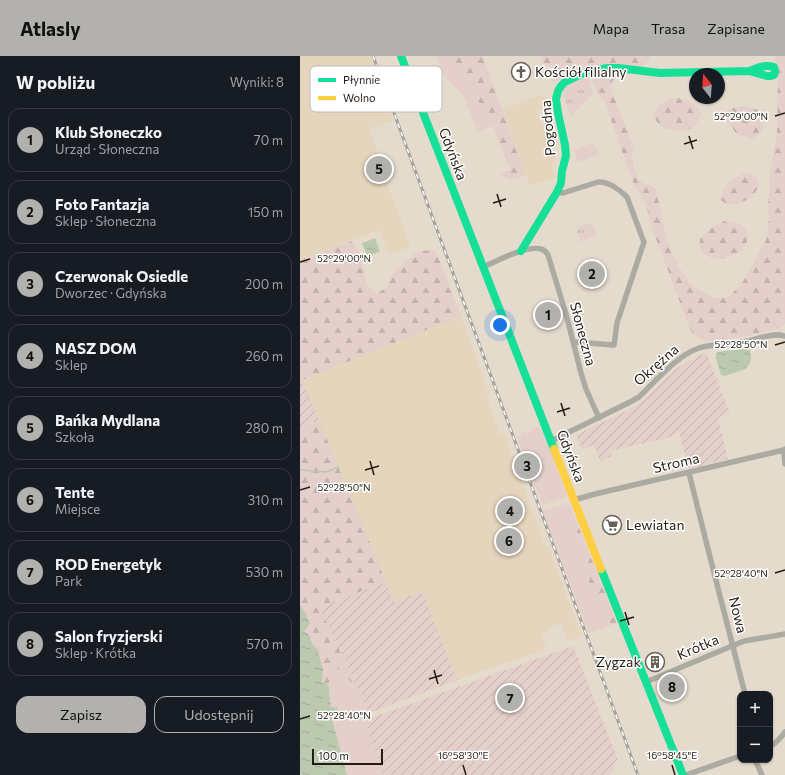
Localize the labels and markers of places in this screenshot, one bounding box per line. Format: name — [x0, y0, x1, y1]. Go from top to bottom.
church icon: Kościół filialny — [510, 61, 532, 83]
place label: Kościół filialny — [535, 63, 627, 80]
pin: 5 — [366, 154, 392, 184]
pin: 2 — [579, 259, 605, 289]
pin: 1 — [535, 300, 561, 330]
pin: 3 — [514, 451, 540, 481]
pin: 4 — [497, 496, 523, 526]
supermarket icon: Lewiatan — [601, 514, 623, 536]
place label: Lewiatan — [626, 516, 684, 533]
pin: 6 — [496, 526, 522, 556]
building icon: Zygzak — [644, 651, 666, 673]
place label: Zygzak — [596, 653, 641, 670]
pin: 8 — [659, 672, 685, 702]
pin: 7 — [497, 683, 523, 713]

